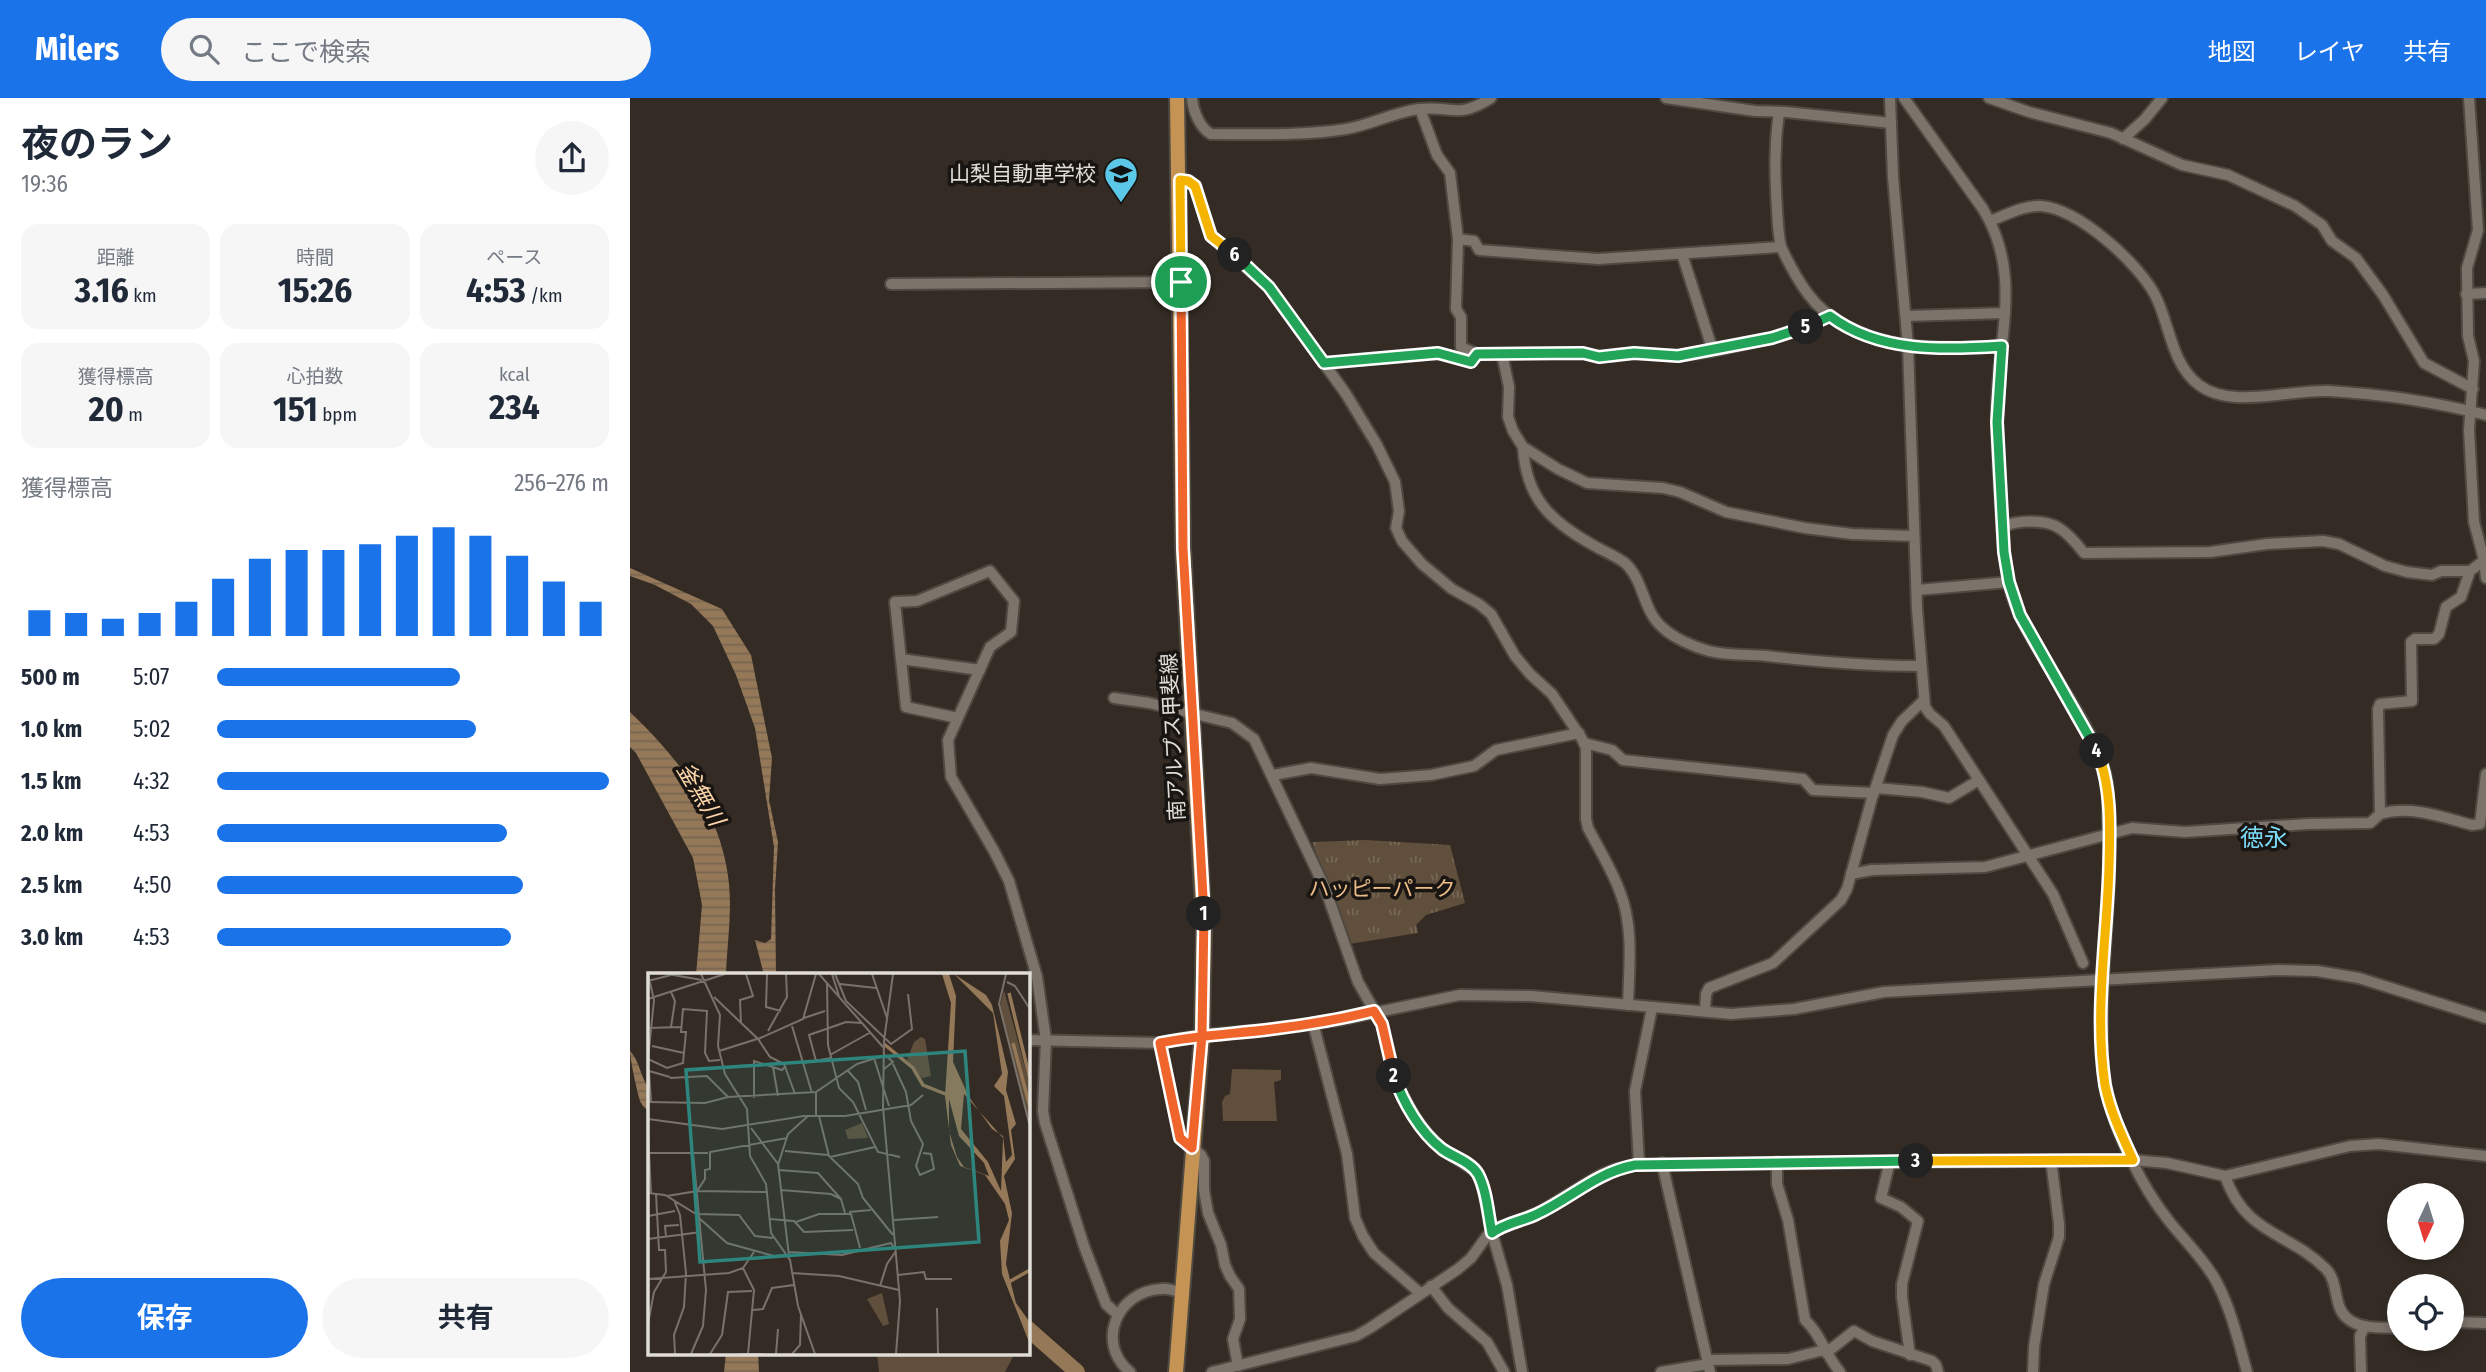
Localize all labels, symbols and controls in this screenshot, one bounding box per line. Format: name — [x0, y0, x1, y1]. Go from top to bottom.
search box — [161, 18, 651, 81]
text: Milers — [35, 29, 119, 69]
icon: search — [185, 30, 223, 68]
text: ここで検索 — [241, 37, 371, 68]
text: 地図 — [2208, 38, 2256, 66]
text: レイヤ — [2294, 38, 2365, 66]
text: 共有 — [2403, 38, 2451, 66]
text: 夜のラン — [21, 121, 173, 167]
button: share — [535, 121, 609, 195]
school or university icon: 山梨自動車学校 — [1102, 155, 1140, 204]
place label: 山梨自動車学校 — [949, 161, 1096, 187]
text: 19:36 — [21, 170, 68, 198]
pin: 6 — [1218, 238, 1252, 272]
text: 6 — [1230, 243, 1239, 266]
text: 距離 — [97, 246, 135, 269]
text: 時間 — [296, 246, 334, 269]
text: ペース — [486, 246, 542, 269]
pin — [1151, 252, 1211, 312]
icon: arrive — [1162, 263, 1200, 301]
text: 3.16 — [75, 269, 129, 311]
text: 15:26 — [278, 269, 352, 311]
text: 4:53 — [466, 269, 526, 311]
text: km — [129, 284, 157, 307]
text: /km — [526, 284, 563, 307]
pin: 5 — [1788, 310, 1824, 344]
text: 5 — [1801, 315, 1810, 338]
text: kcal — [499, 363, 530, 386]
text: 獲得標高 — [78, 365, 154, 388]
text: 心拍数 — [286, 365, 344, 388]
text: 234 — [489, 386, 540, 428]
text: 20 — [88, 388, 124, 430]
text: 151 — [273, 388, 318, 430]
text: m — [124, 403, 143, 426]
text: bpm — [318, 403, 357, 426]
text: 256–276 m — [514, 469, 609, 497]
text: 獲得標高 — [21, 474, 113, 502]
street label: 南アルプス甲斐線 — [1156, 653, 1190, 821]
text: 500 m — [21, 663, 80, 691]
text: 5:07 — [133, 663, 169, 691]
text: 1.0 km — [21, 715, 82, 743]
text: 5:02 — [133, 715, 170, 743]
pin: 4 — [2080, 734, 2114, 768]
text: 4 — [2092, 739, 2101, 762]
water label: 釜無川 — [671, 757, 732, 833]
text: 1.5 km — [21, 767, 82, 795]
text: 4:32 — [133, 767, 170, 795]
text: 2.0 km — [21, 819, 83, 847]
text: 4:53 — [133, 819, 170, 847]
district label: 徳永 — [2240, 824, 2288, 852]
text: 2.5 km — [21, 871, 82, 899]
text: 4:50 — [133, 871, 172, 899]
park label: ハッピーパーク — [1309, 876, 1455, 902]
pin: 1 — [1186, 896, 1222, 932]
text: 1 — [1199, 902, 1208, 925]
text: 3.0 km — [21, 923, 83, 951]
text: 4:53 — [133, 923, 170, 951]
inset map — [648, 973, 1029, 1354]
pin: 2 — [1376, 1058, 1412, 1094]
text: 2 — [1389, 1064, 1398, 1087]
pin: 3 — [1898, 1144, 1934, 1178]
text: 3 — [1911, 1149, 1920, 1172]
north arrow — [2387, 1183, 2464, 1260]
map controls — [2387, 1183, 2464, 1351]
button: locate — [2387, 1274, 2464, 1351]
button: 保存 — [21, 1278, 308, 1358]
button: 共有 — [322, 1278, 609, 1358]

